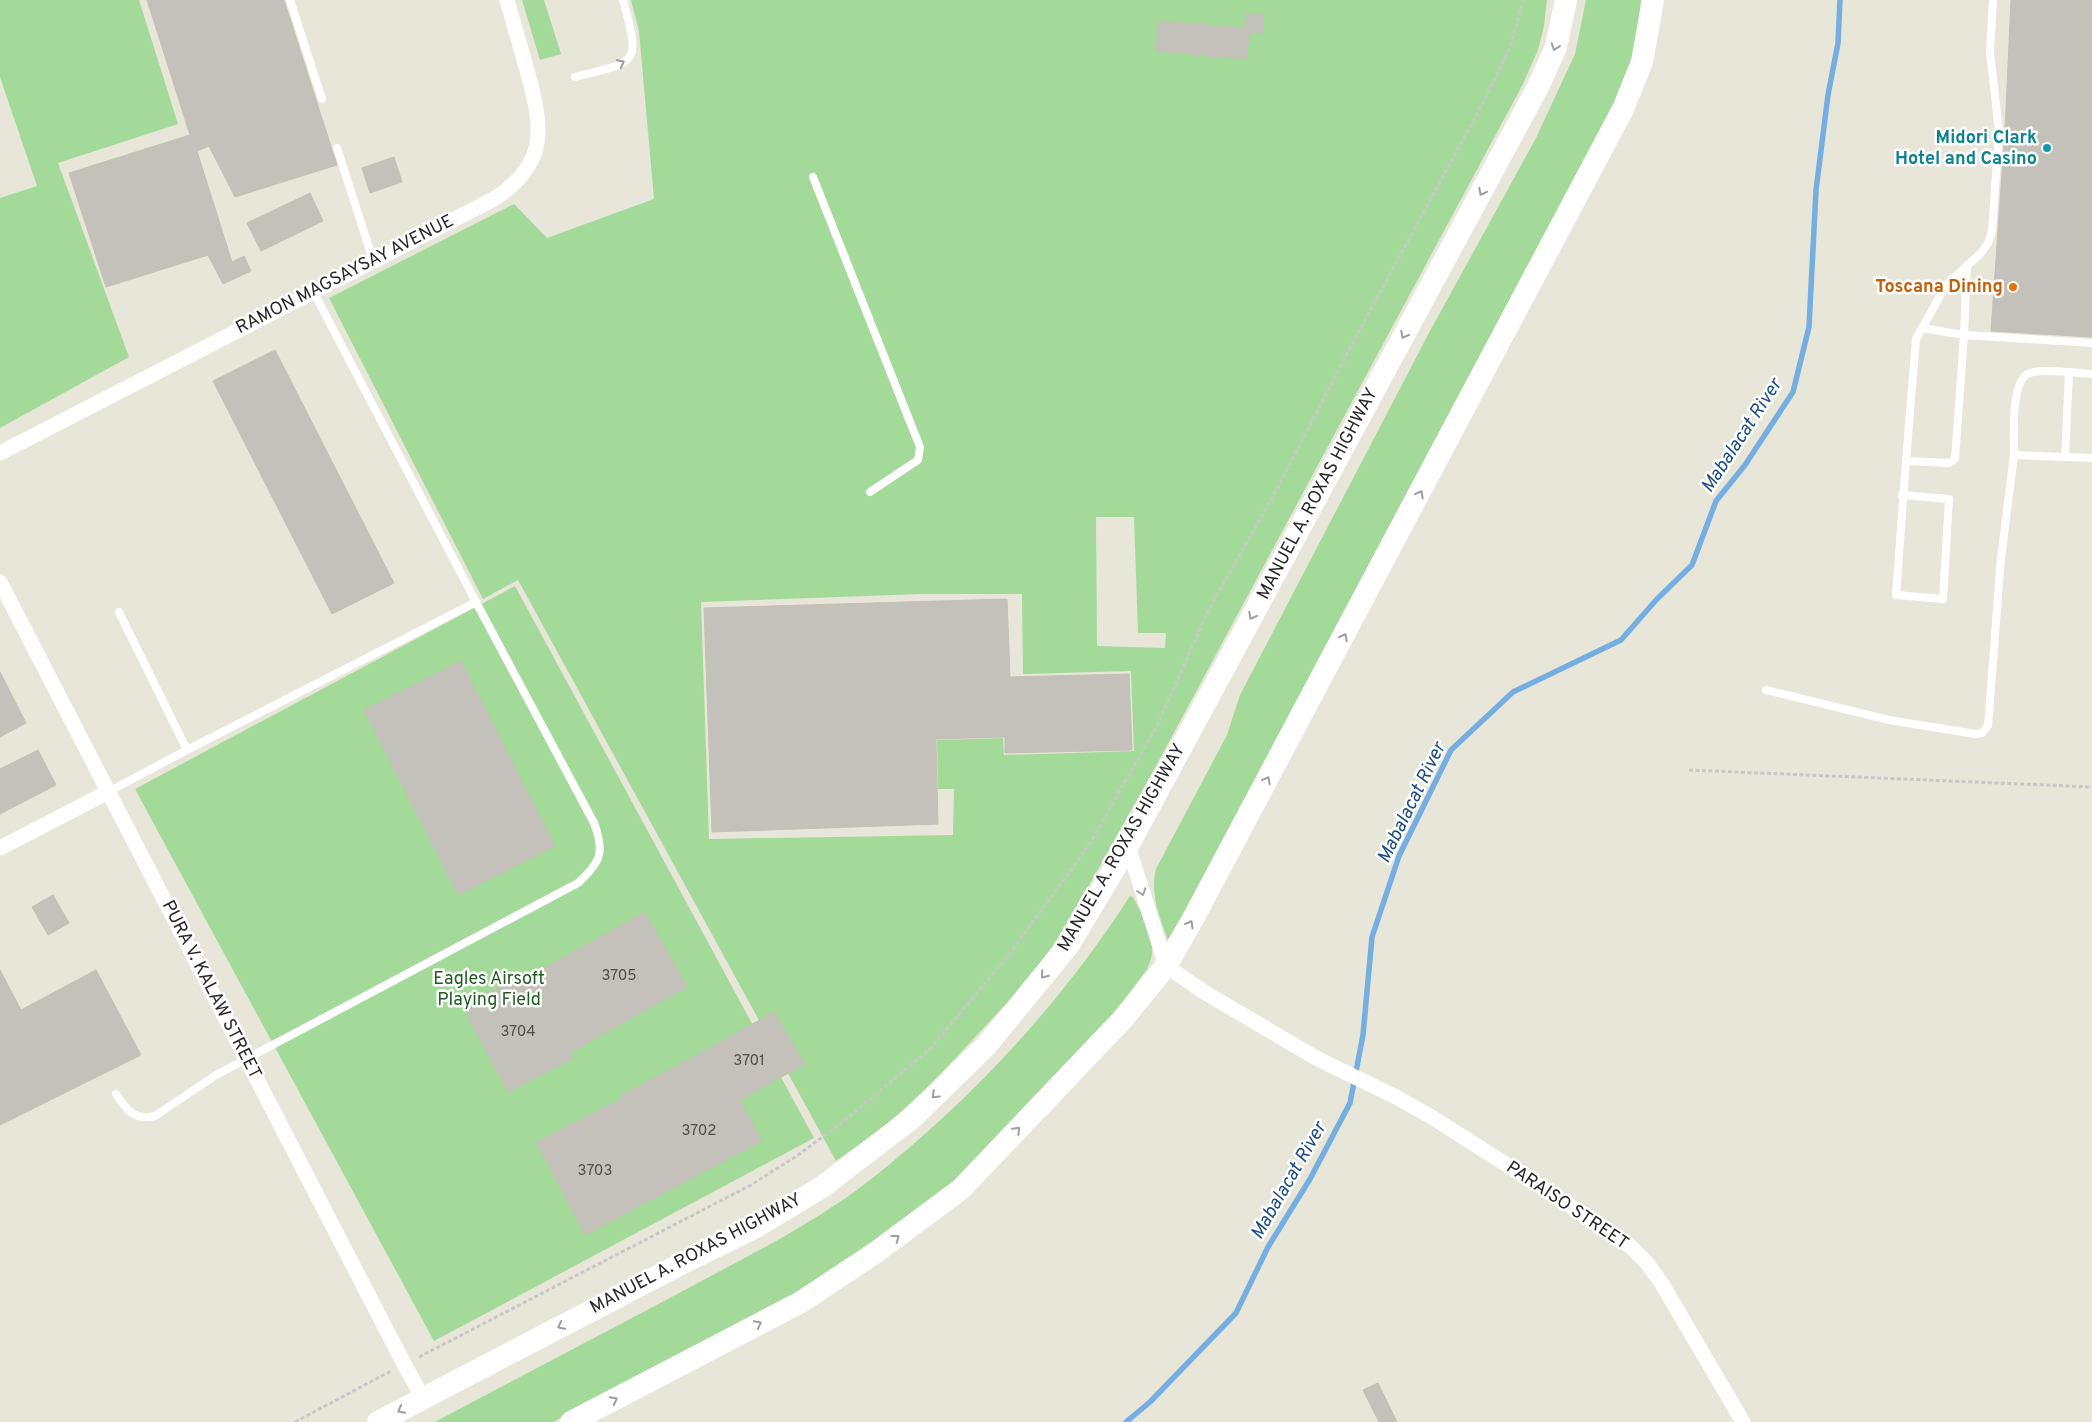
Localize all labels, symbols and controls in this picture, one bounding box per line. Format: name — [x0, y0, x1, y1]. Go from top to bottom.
one-way arrow — [1551, 43, 1561, 51]
one-way arrow — [616, 59, 625, 69]
place label: Midori Clark Hotel and Casino — [1895, 127, 2037, 171]
marker: Midori Clark Hotel and Casino — [2041, 142, 2053, 154]
one-way arrow — [1478, 187, 1488, 196]
street label: RAMON MAGSAYSAY AVENUE — [232, 210, 458, 340]
place label: Toscana Dining — [1875, 276, 2003, 299]
marker: Toscana Dining — [2007, 281, 2019, 293]
one-way arrow — [1400, 330, 1410, 339]
water label: Mabalacat River — [1696, 373, 1789, 498]
street label: MANUEL A. ROXAS HIGHWAY — [1252, 384, 1384, 604]
one-way arrow — [1414, 490, 1424, 499]
one-way arrow — [1248, 611, 1258, 620]
one-way arrow — [1337, 633, 1347, 642]
water label: Mabalacat River — [1372, 737, 1452, 867]
street label: MANUEL A. ROXAS HIGHWAY — [1053, 740, 1191, 956]
one-way arrow — [1261, 777, 1271, 786]
one-way arrow — [1137, 888, 1147, 896]
street label: PURA V. KALAW STREET — [156, 897, 266, 1083]
one-way arrow — [1184, 920, 1194, 929]
house number: 3705 — [601, 967, 637, 986]
park label: Eagles Airsoft Playing Field — [433, 968, 545, 1012]
one-way arrow — [1042, 969, 1050, 978]
house number: 3704 — [500, 1023, 536, 1042]
house number: 3701 — [733, 1052, 765, 1071]
one-way arrow — [932, 1089, 941, 1098]
water label: Mabalacat River — [1246, 1117, 1333, 1244]
house number: 3702 — [681, 1122, 717, 1141]
one-way arrow — [1011, 1127, 1020, 1136]
street label: PARAISO STREET — [1501, 1157, 1633, 1255]
house number: 3703 — [578, 1162, 612, 1181]
street label: MANUEL A. ROXAS HIGHWAY — [586, 1188, 806, 1320]
one-way arrow — [890, 1235, 900, 1244]
one-way arrow — [557, 1320, 566, 1330]
one-way arrow — [753, 1320, 762, 1330]
one-way arrow — [609, 1396, 618, 1406]
one-way arrow — [397, 1403, 406, 1413]

